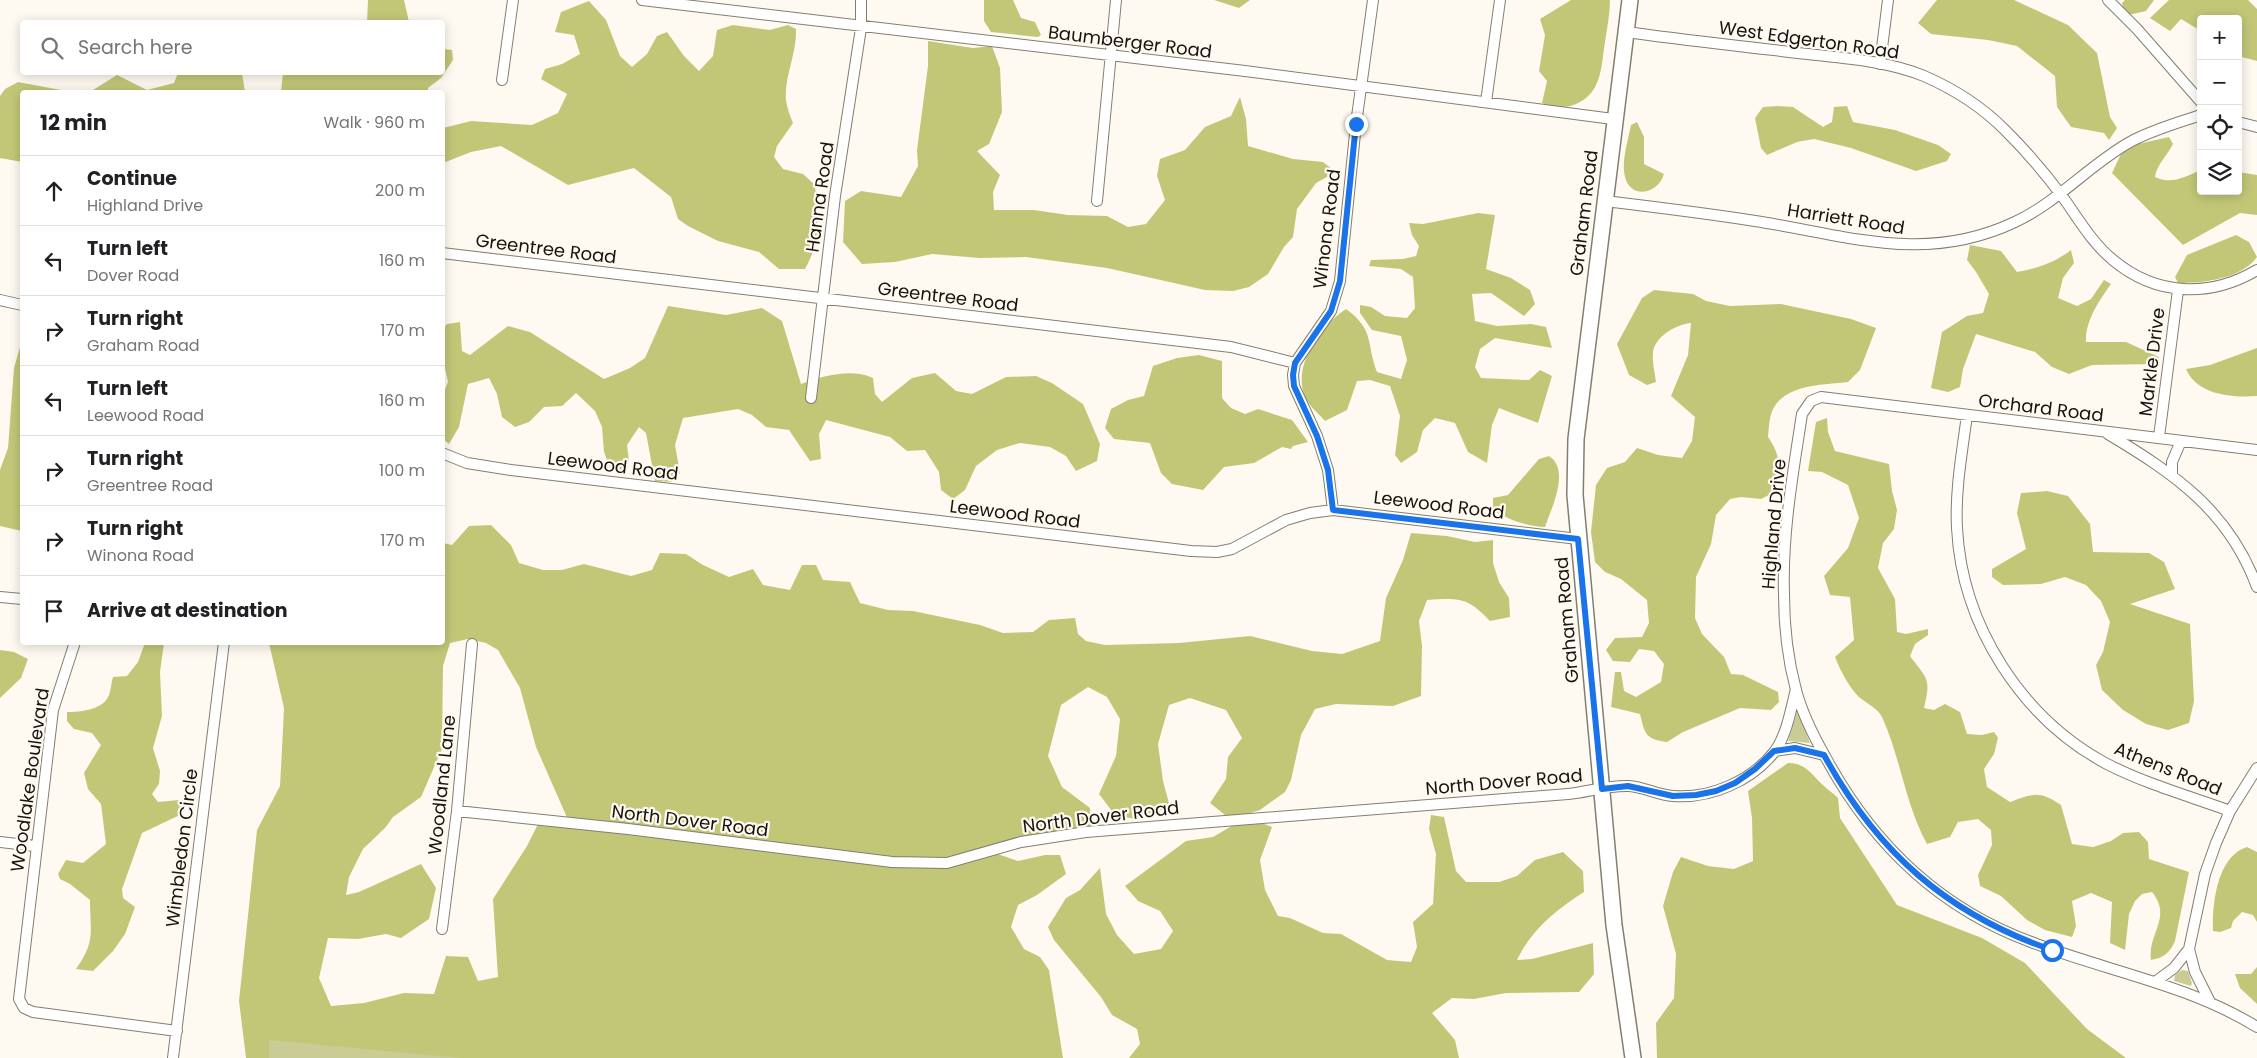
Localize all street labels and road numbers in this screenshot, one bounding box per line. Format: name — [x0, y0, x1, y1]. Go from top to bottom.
street label: West Edgerton Road — [1717, 14, 1901, 65]
street label: Baumberger Road — [1047, 19, 1213, 64]
street label: Hanna Road — [799, 140, 840, 254]
street label: Graham Road — [1563, 149, 1604, 277]
street label: Winona Road — [1307, 168, 1346, 290]
street label: Harriett Road — [1786, 197, 1906, 240]
street label: Greentree Road — [474, 227, 618, 270]
street label: Greentree Road — [876, 275, 1020, 318]
street label: Markle Drive — [2132, 306, 2171, 418]
street label: Orchard Road — [1977, 387, 2105, 428]
street label: Leewood Road — [546, 445, 680, 486]
street label: Highland Drive — [1755, 458, 1792, 590]
street label: Leewood Road — [1372, 484, 1506, 525]
street label: Leewood Road — [948, 493, 1082, 534]
street label: Graham Road — [1549, 556, 1584, 684]
street label: Woodlake Boulevard — [4, 686, 55, 873]
street label: Woodland Lane — [422, 714, 461, 856]
street label: Athens Road — [2111, 736, 2226, 801]
street label: North Dover Road — [1424, 762, 1584, 801]
street label: Wimbledon Circle — [159, 767, 204, 929]
street label: North Dover Road — [1021, 794, 1181, 839]
street label: North Dover Road — [610, 798, 770, 843]

